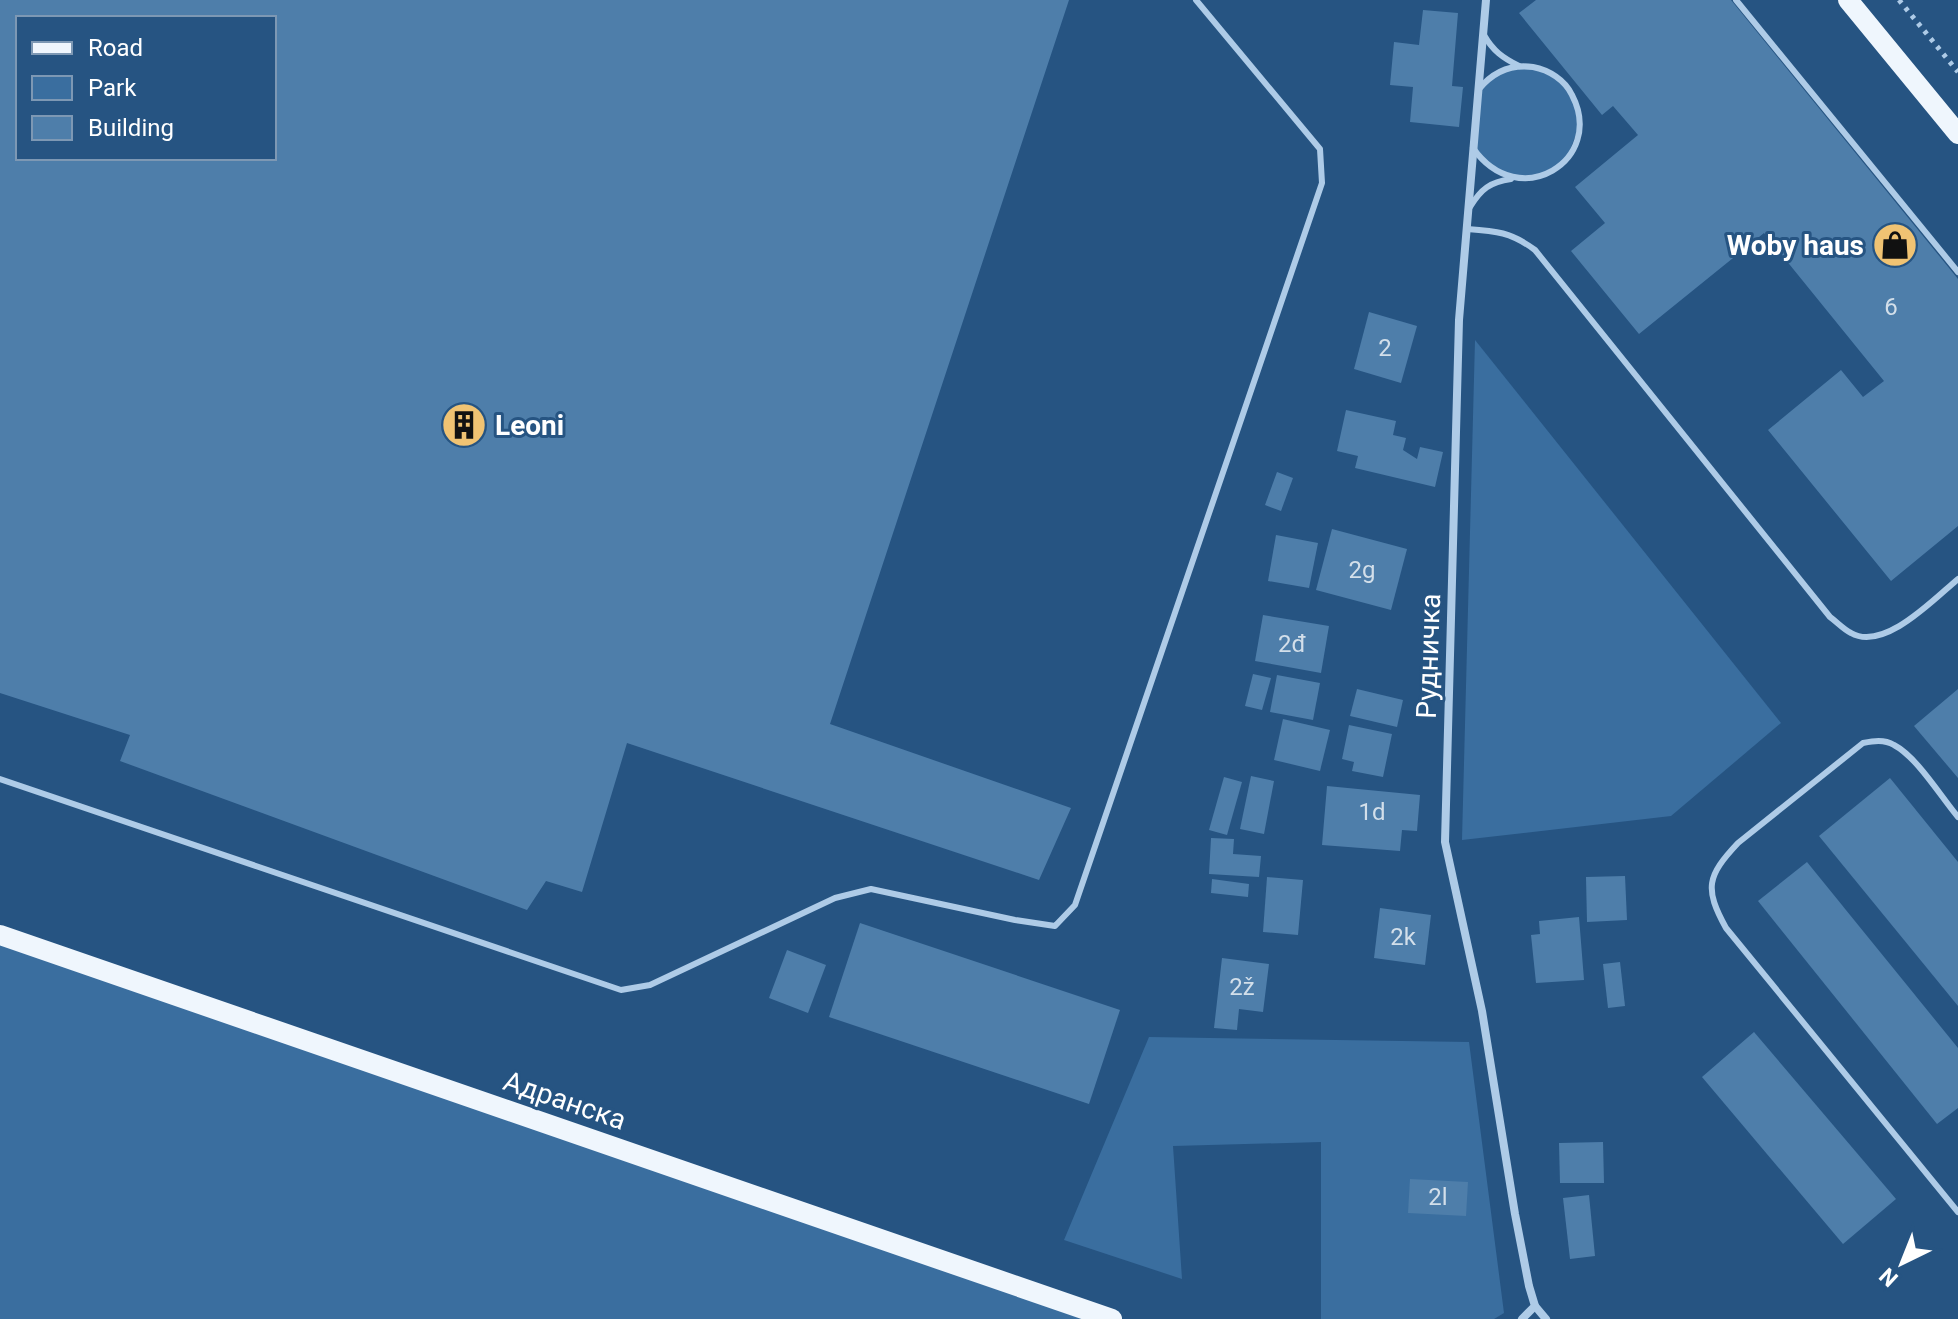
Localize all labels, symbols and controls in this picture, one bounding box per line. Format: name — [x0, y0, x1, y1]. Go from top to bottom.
legend — [16, 16, 276, 160]
text: Road — [88, 34, 143, 62]
text: Park — [88, 74, 137, 102]
text: Building — [88, 114, 174, 142]
shop icon: Woby haus — [1871, 221, 1919, 269]
place label: Woby haus — [1727, 229, 1864, 262]
house number: 6 — [1884, 293, 1898, 321]
house number: 2 — [1378, 334, 1392, 362]
building icon: Leoni — [440, 401, 488, 449]
place label: Leoni — [495, 409, 564, 442]
house number: 2g — [1349, 556, 1375, 584]
street label: Рудничка — [1410, 593, 1447, 719]
house number: 2đ — [1278, 630, 1307, 658]
house number: 1d — [1358, 798, 1386, 826]
house number: 2k — [1390, 923, 1417, 951]
house number: 2ž — [1229, 973, 1255, 1001]
street label: Адранска — [499, 1064, 630, 1137]
house number: 2l — [1428, 1183, 1448, 1211]
north arrow — [1862, 1223, 1942, 1303]
text: N — [1874, 1263, 1903, 1292]

